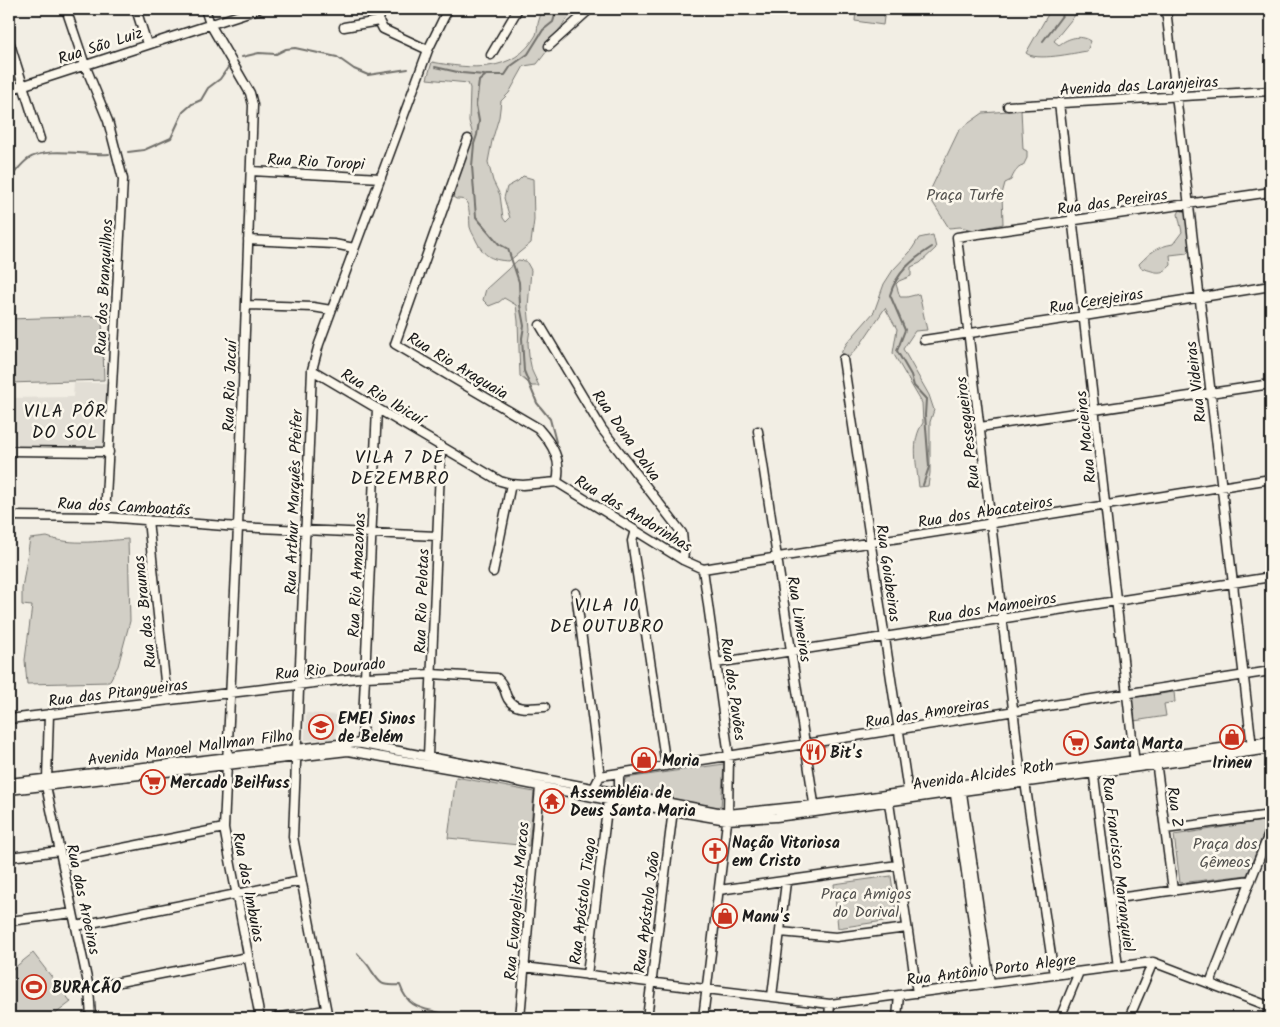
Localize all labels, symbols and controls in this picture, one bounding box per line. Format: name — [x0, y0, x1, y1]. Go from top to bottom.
street label: Rua São Luiz — [55, 21, 146, 72]
street label: Avenida das Laranjeiras — [1059, 70, 1219, 103]
street label: Rua Rio Toropi — [267, 147, 366, 178]
street label: Rua das Pereiras — [1055, 182, 1169, 223]
park label: Praça Turfe — [926, 183, 1004, 208]
street label: Rua dos Branquilhos — [88, 218, 121, 356]
street label: Rua Cerejeiras — [1047, 282, 1145, 321]
street label: Rua Rio Araguaia — [402, 326, 513, 406]
street label: Rua Rio Jacuí — [216, 338, 245, 432]
street label: Rua Videiras — [1179, 339, 1214, 424]
street label: Rua Rio Ibicuí — [336, 362, 431, 433]
street label: Rua Pessegueiros — [949, 375, 988, 491]
street label: Rua Dona Dalva — [585, 385, 667, 487]
street label: Rua Macieiras — [1069, 389, 1104, 484]
district label: VILA PÔR DO SOL — [24, 398, 106, 448]
street label: Rua Arthur Marquês Pfeifer — [279, 407, 310, 595]
district label: VILA 7 DE DEZEMBRO — [350, 444, 450, 494]
street label: Rua das Andorinhas — [569, 469, 697, 560]
street label: Rua dos Abacateiros — [916, 489, 1055, 535]
street label: Rua dos Camboatãs — [57, 492, 191, 523]
street label: Rua Rio Amazonas — [342, 512, 373, 638]
street label: Rua Goiabeiras — [868, 523, 907, 624]
street label: Rua Rio Pelotas — [408, 548, 437, 654]
street label: Rua das Braunas — [127, 554, 164, 669]
street label: Rua Limeiras — [779, 574, 818, 664]
street label: Rua dos Mamoeiros — [926, 586, 1059, 631]
district label: VILA 10 DE OUTUBRO — [550, 592, 664, 642]
street label: Rua dos Pavões — [713, 636, 752, 742]
street label: Rua Rio Dourado — [274, 651, 387, 688]
street label: Rua das Pitangueiras — [47, 673, 190, 714]
street label: Rua das Amoreiras — [863, 691, 991, 736]
place label: EMEI Sinos de Belém — [338, 707, 416, 750]
school or university icon: EMEI Sinos de Belém — [308, 714, 334, 740]
street label: Avenida Manoel Mallman Filho — [86, 724, 294, 773]
shop icon: Irineu — [1219, 724, 1245, 750]
supermarket icon: Santa Marta — [1063, 730, 1089, 756]
place label: Santa Marta — [1094, 732, 1183, 757]
restaurant icon: Bit's — [800, 739, 826, 765]
place label: Bit's — [830, 741, 863, 766]
shop icon: Moria — [631, 747, 657, 773]
place label: Moria — [662, 749, 700, 774]
place label: Irineu — [1212, 751, 1252, 776]
street label: Avenida Alcides Roth — [911, 753, 1055, 798]
supermarket icon: Mercado Beilfuss — [140, 769, 166, 795]
place label: Mercado Beilfuss — [170, 771, 290, 796]
street label: Rua Francisco Marranquiel — [1094, 775, 1141, 953]
place label: Assembléia de Deus Santa Maria — [570, 781, 696, 824]
street label: Rua Z — [1159, 785, 1190, 829]
temple icon: Assembléia de Deus Santa Maria — [539, 788, 565, 814]
street label: Rua Evangelista Marcos — [498, 821, 537, 982]
street label: Rua das Imbuias — [225, 830, 270, 945]
place label: Nação Vitoriosa em Cristo — [732, 831, 840, 874]
park label: Praça dos Gêmeos — [1193, 832, 1257, 875]
street label: Rua Apóstolo Tiago — [563, 836, 604, 966]
church icon: Nação Vitoriosa em Cristo — [702, 838, 728, 864]
street label: Rua das Aroeiras — [59, 842, 107, 957]
street label: Rua Apóstolo João — [628, 850, 667, 975]
park label: Praça Amigos do Dorival — [821, 882, 911, 925]
shop icon: Manu's — [712, 903, 738, 929]
place label: Manu's — [742, 905, 790, 930]
street label: Rua Antônio Porto Alegre — [905, 948, 1077, 993]
sports icon: BURACÃO — [21, 974, 47, 1000]
place label: BURACÃO — [52, 976, 121, 1001]

